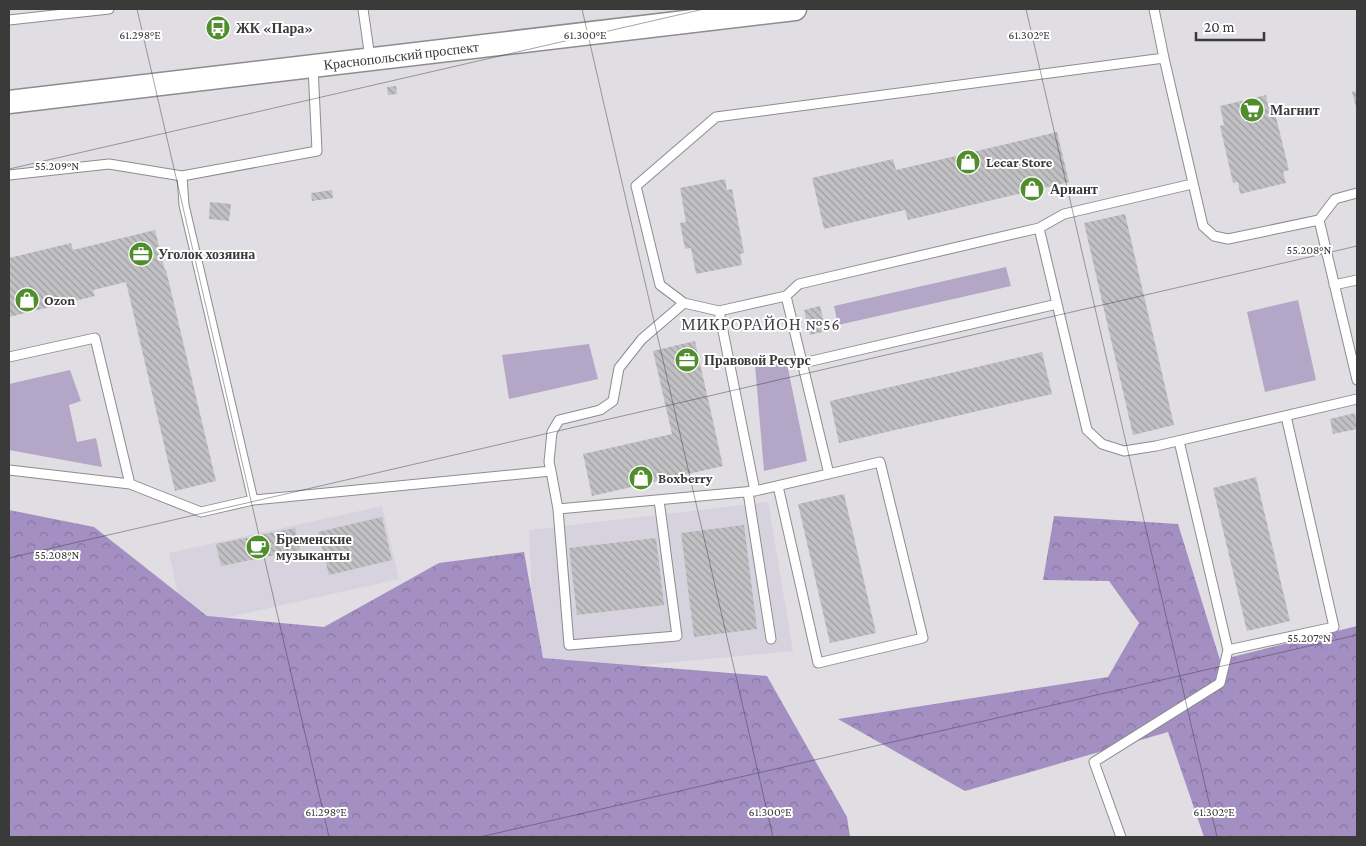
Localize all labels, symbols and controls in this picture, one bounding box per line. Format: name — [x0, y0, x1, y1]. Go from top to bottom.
scale bar — [1196, 10, 1264, 42]
bus stop icon: ЖК «Пара» — [205, 15, 231, 41]
text: 20 m — [1204, 19, 1235, 35]
place label: ЖК «Пара» — [236, 20, 313, 36]
text: 61.298°E — [119, 28, 161, 42]
text: 61.300°E — [564, 28, 607, 42]
text: 61.302°E — [1008, 28, 1050, 42]
street label: Краснопольский проспект — [323, 38, 480, 73]
supermarket icon: Магнит — [1239, 97, 1265, 123]
place label: Магнит — [1270, 102, 1320, 118]
shop icon: Lecar Store — [955, 149, 981, 175]
place label: Lecar Store — [986, 154, 1053, 170]
text: 55.209°N — [35, 159, 79, 173]
shop icon: Ариант — [1019, 176, 1045, 202]
place label: Ариант — [1050, 181, 1098, 197]
office icon: Уголок хозяина — [128, 241, 154, 267]
text: 55.208°N — [1287, 243, 1331, 257]
place label: Уголок хозяина — [158, 246, 255, 262]
shop icon: Ozon — [14, 287, 40, 313]
place label: Ozon — [44, 292, 75, 308]
district label: МИКРОРАЙОН №56 — [681, 315, 841, 333]
office icon: Правовой Ресурс — [674, 347, 700, 373]
place label: Правовой Ресурс — [704, 352, 811, 368]
shop icon: Boxberry — [628, 465, 654, 491]
place label: Boxberry — [658, 470, 713, 486]
place label: Бременские музыканты — [276, 531, 352, 563]
cafe icon: Бременские музыканты — [245, 534, 271, 560]
text: 55.208°N — [35, 548, 79, 562]
text: 55.207°N — [1287, 631, 1331, 645]
text: 61.298°E — [305, 805, 347, 819]
text: 61.300°E — [749, 805, 792, 819]
text: 61.302°E — [1193, 805, 1235, 819]

